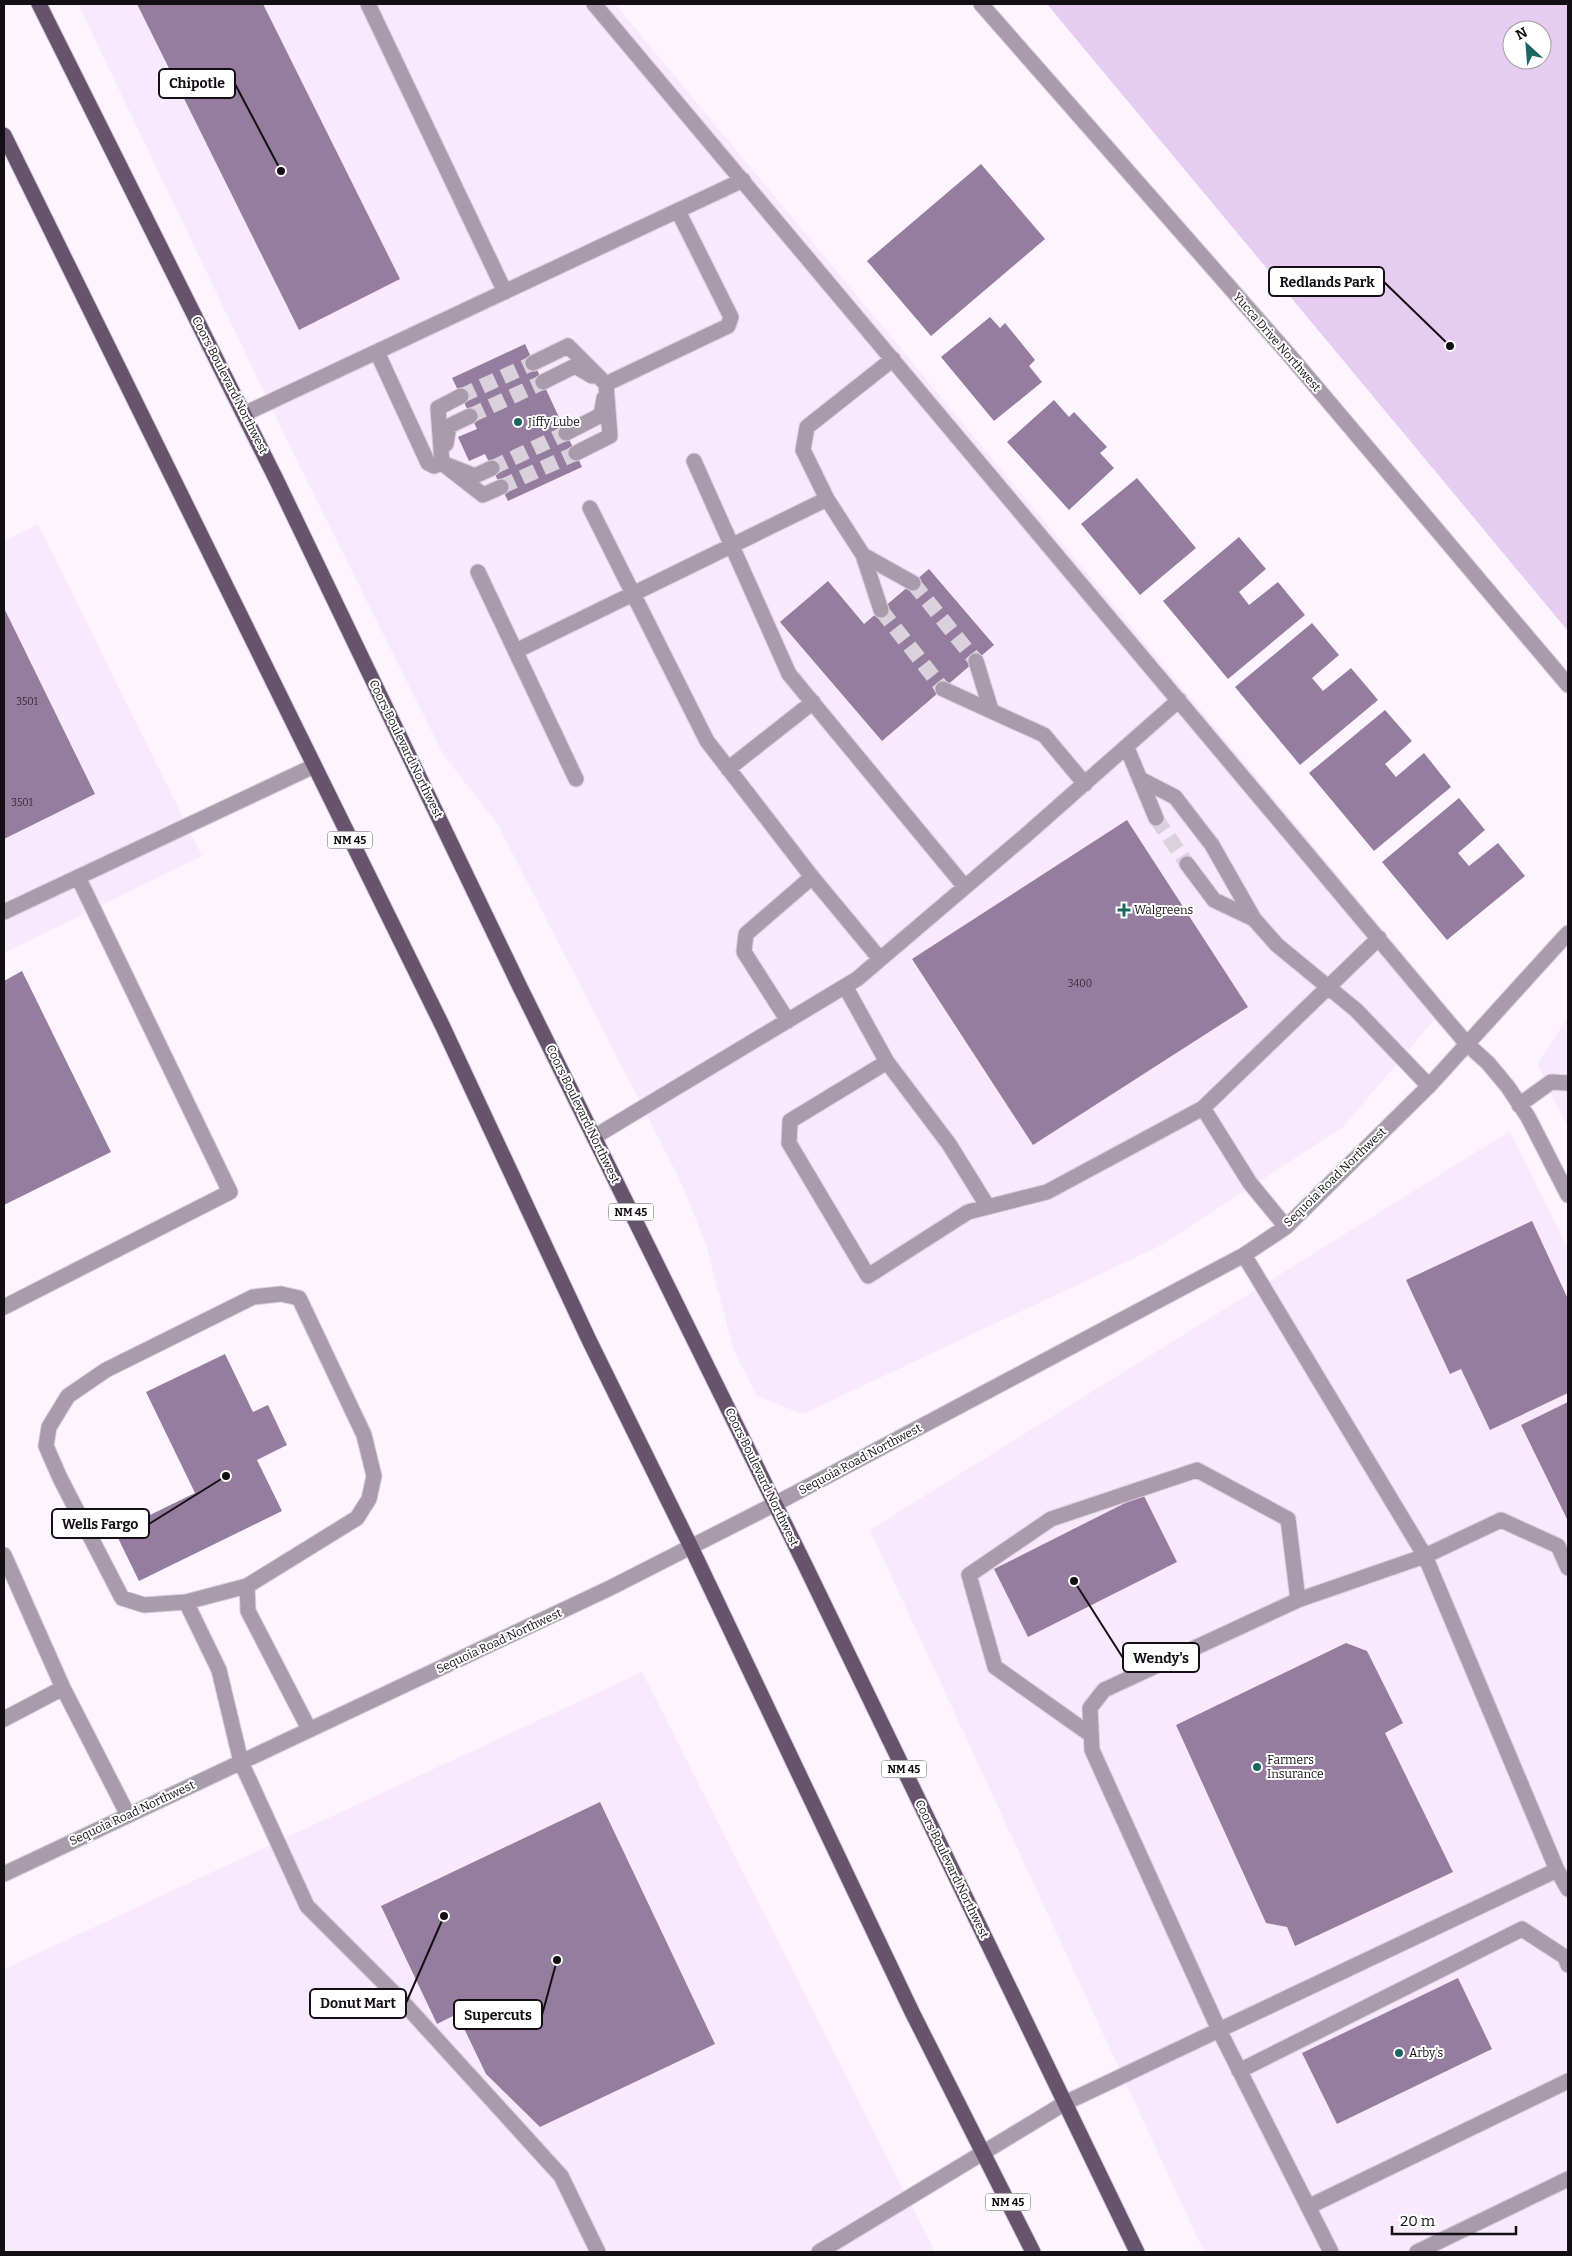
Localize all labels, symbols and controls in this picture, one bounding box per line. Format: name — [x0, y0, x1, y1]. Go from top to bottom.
north arrow — [1502, 20, 1552, 70]
text: N — [1513, 24, 1530, 44]
callout: Chipotle — [159, 69, 235, 98]
text: Chipotle — [169, 75, 225, 92]
callout: Redlands Park — [1269, 267, 1384, 296]
text: Redlands Park — [1280, 274, 1375, 291]
street label: Yucca Drive Northwest — [1230, 290, 1324, 395]
street label: Coors Boulevard Northwest — [189, 314, 271, 457]
place label: Jiffy Lube — [527, 415, 580, 429]
marker: Jiffy Lube — [512, 416, 524, 428]
street label: Coors Boulevard Northwest — [366, 677, 446, 821]
house number: 3501 — [16, 696, 38, 708]
house number: 3501 — [11, 797, 33, 809]
road number: NM 45 — [328, 832, 372, 848]
place label: Walgreens — [1134, 903, 1194, 917]
marker: Walgreens — [1118, 904, 1130, 916]
house number: 3400 — [1068, 978, 1092, 990]
street label: Coors Boulevard Northwest — [543, 1042, 623, 1186]
street label: Sequoia Road Northwest — [1281, 1124, 1390, 1230]
road number: NM 45 — [608, 1204, 654, 1220]
street label: Coors Boulevard Northwest — [722, 1405, 802, 1549]
street label: Sequoia Road Northwest — [796, 1420, 924, 1497]
callout: Wells Fargo — [52, 1509, 149, 1538]
text: Wells Fargo — [62, 1516, 138, 1533]
street label: Sequoia Road Northwest — [434, 1605, 565, 1676]
callout: Wendy's — [1123, 1643, 1199, 1672]
text: Wendy's — [1133, 1650, 1189, 1667]
place label: Farmers Insurance — [1267, 1753, 1324, 1781]
road number: NM 45 — [882, 1760, 926, 1778]
marker: Farmers Insurance — [1251, 1761, 1263, 1773]
street label: Sequoia Road Northwest — [67, 1777, 198, 1848]
street label: Coors Boulevard Northwest — [912, 1797, 992, 1941]
callout: Donut Mart — [310, 1989, 406, 2018]
text: Donut Mart — [320, 1995, 396, 2012]
callout: Supercuts — [454, 2000, 542, 2029]
text: Supercuts — [464, 2007, 532, 2024]
place label: Arby's — [1409, 2046, 1444, 2060]
marker: Arby's — [1393, 2047, 1405, 2059]
road number: NM 45 — [986, 2194, 1030, 2210]
scale bar — [1392, 2204, 1516, 2236]
text: 20 m — [1400, 2212, 1436, 2230]

